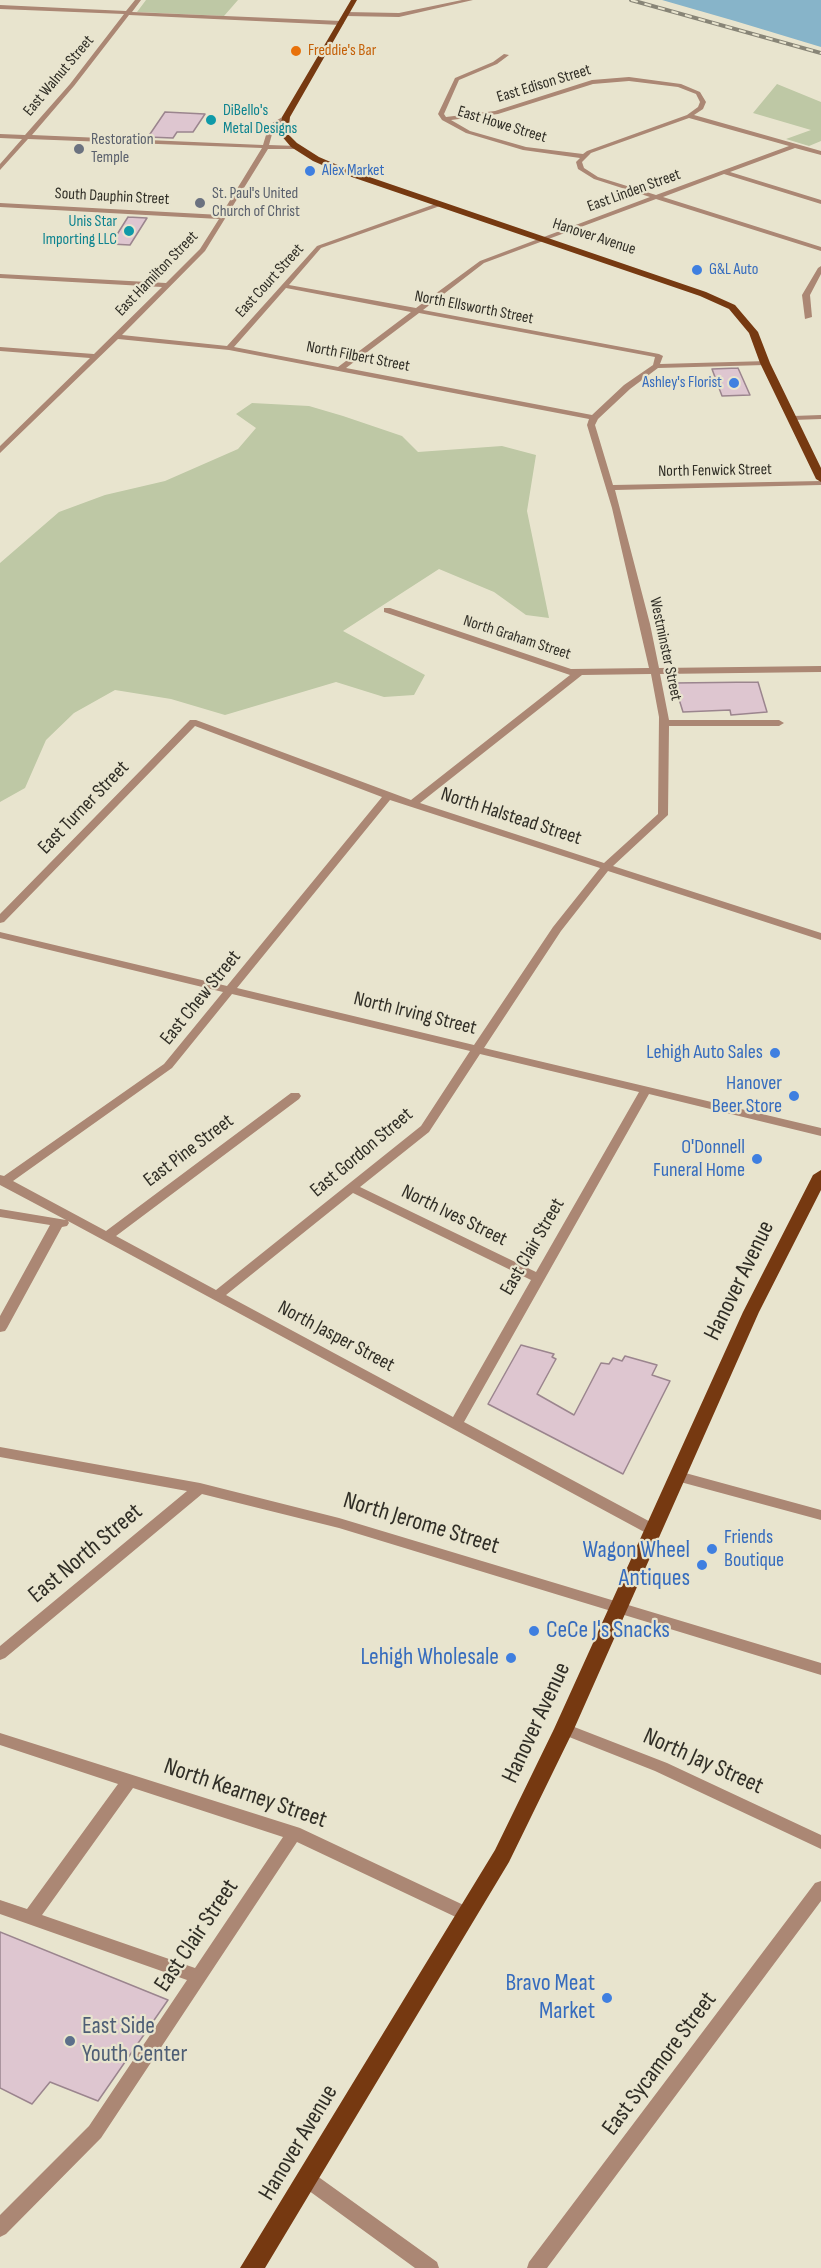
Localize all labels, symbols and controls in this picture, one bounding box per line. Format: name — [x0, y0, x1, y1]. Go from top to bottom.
street label: East Walnut Street — [20, 32, 98, 120]
place label: Freddie's Bar — [308, 41, 376, 61]
marker: Freddie's Bar — [289, 44, 303, 58]
street label: East Edison Street — [495, 61, 593, 107]
place label: DiBello's Metal Designs — [223, 101, 297, 139]
street label: East Howe Street — [455, 102, 549, 148]
marker: DiBello's Metal Designs — [204, 113, 218, 127]
place label: Restoration Temple — [91, 130, 154, 168]
marker: Restoration Temple — [72, 142, 86, 156]
place label: Alex Market — [322, 161, 384, 181]
marker: Alex Market — [303, 164, 317, 178]
street label: East Linden Street — [585, 165, 683, 217]
street label: South Dauphin Street — [54, 184, 170, 210]
place label: St. Paul's United Church of Christ — [212, 184, 300, 222]
marker: St. Paul's United Church of Christ — [193, 196, 207, 210]
place label: Unis Star Importing LLC — [42, 212, 117, 250]
street label: Hanover Avenue — [550, 215, 638, 259]
marker: Unis Star Importing LLC — [122, 224, 136, 238]
street label: East Hamilton Street — [112, 228, 202, 320]
street label: East Court Street — [232, 240, 308, 322]
place label: G&L Auto — [709, 260, 758, 280]
marker: G&L Auto — [690, 263, 704, 277]
street label: North Ellsworth Street — [413, 287, 535, 329]
street label: North Filbert Street — [305, 338, 411, 376]
place label: Ashley's Florist — [642, 373, 722, 393]
marker: Ashley's Florist — [727, 376, 741, 390]
street label: North Fenwick Street — [658, 460, 772, 482]
street label: Westminster Street — [645, 596, 685, 702]
street label: North Graham Street — [461, 612, 573, 664]
street label: East Turner Street — [33, 756, 135, 860]
street label: North Halstead Street — [438, 783, 584, 851]
street label: East Chew Street — [156, 946, 246, 1050]
street label: North Irving Street — [351, 987, 479, 1041]
place label: Lehigh Auto Sales — [646, 1041, 763, 1065]
marker: Lehigh Auto Sales — [768, 1046, 782, 1060]
place label: Hanover Beer Store — [712, 1072, 782, 1119]
marker: Hanover Beer Store — [787, 1089, 801, 1103]
street label: East Gordon Street — [306, 1103, 418, 1203]
street label: East Pine Street — [139, 1109, 239, 1193]
place label: O'Donnell Funeral Home — [653, 1136, 745, 1183]
marker: O'Donnell Funeral Home — [750, 1152, 764, 1166]
street label: North Ives Street — [397, 1180, 511, 1252]
street label: East Clair Street — [496, 1194, 570, 1300]
street label: Hanover Avenue — [699, 1216, 781, 1346]
street label: North Jasper Street — [274, 1296, 398, 1378]
street label: North Jerome Street — [340, 1487, 502, 1561]
street label: East North Street — [23, 1498, 149, 1610]
place label: Friends Boutique — [724, 1526, 784, 1573]
place label: Wagon Wheel Antiques — [583, 1537, 690, 1593]
marker: Friends Boutique — [705, 1542, 719, 1556]
marker: Wagon Wheel Antiques — [695, 1558, 709, 1572]
place label: CeCe J's Snacks — [546, 1617, 670, 1645]
marker: CeCe J's Snacks — [527, 1624, 541, 1638]
place label: Lehigh Wholesale — [360, 1644, 499, 1672]
marker: Lehigh Wholesale — [504, 1651, 518, 1665]
street label: Hanover Avenue — [497, 1658, 577, 1788]
street label: North Jay Street — [638, 1723, 768, 1801]
street label: North Kearney Street — [160, 1753, 330, 1835]
street label: East Clair Street — [149, 1874, 245, 1998]
place label: Bravo Meat Market — [505, 1970, 595, 2026]
street label: East Sycamore Street — [597, 1987, 723, 2141]
marker: Bravo Meat Market — [600, 1991, 614, 2005]
place label: East Side Youth Center — [82, 2013, 187, 2069]
marker: East Side Youth Center — [63, 2034, 77, 2048]
street label: Hanover Avenue — [253, 2080, 345, 2206]

